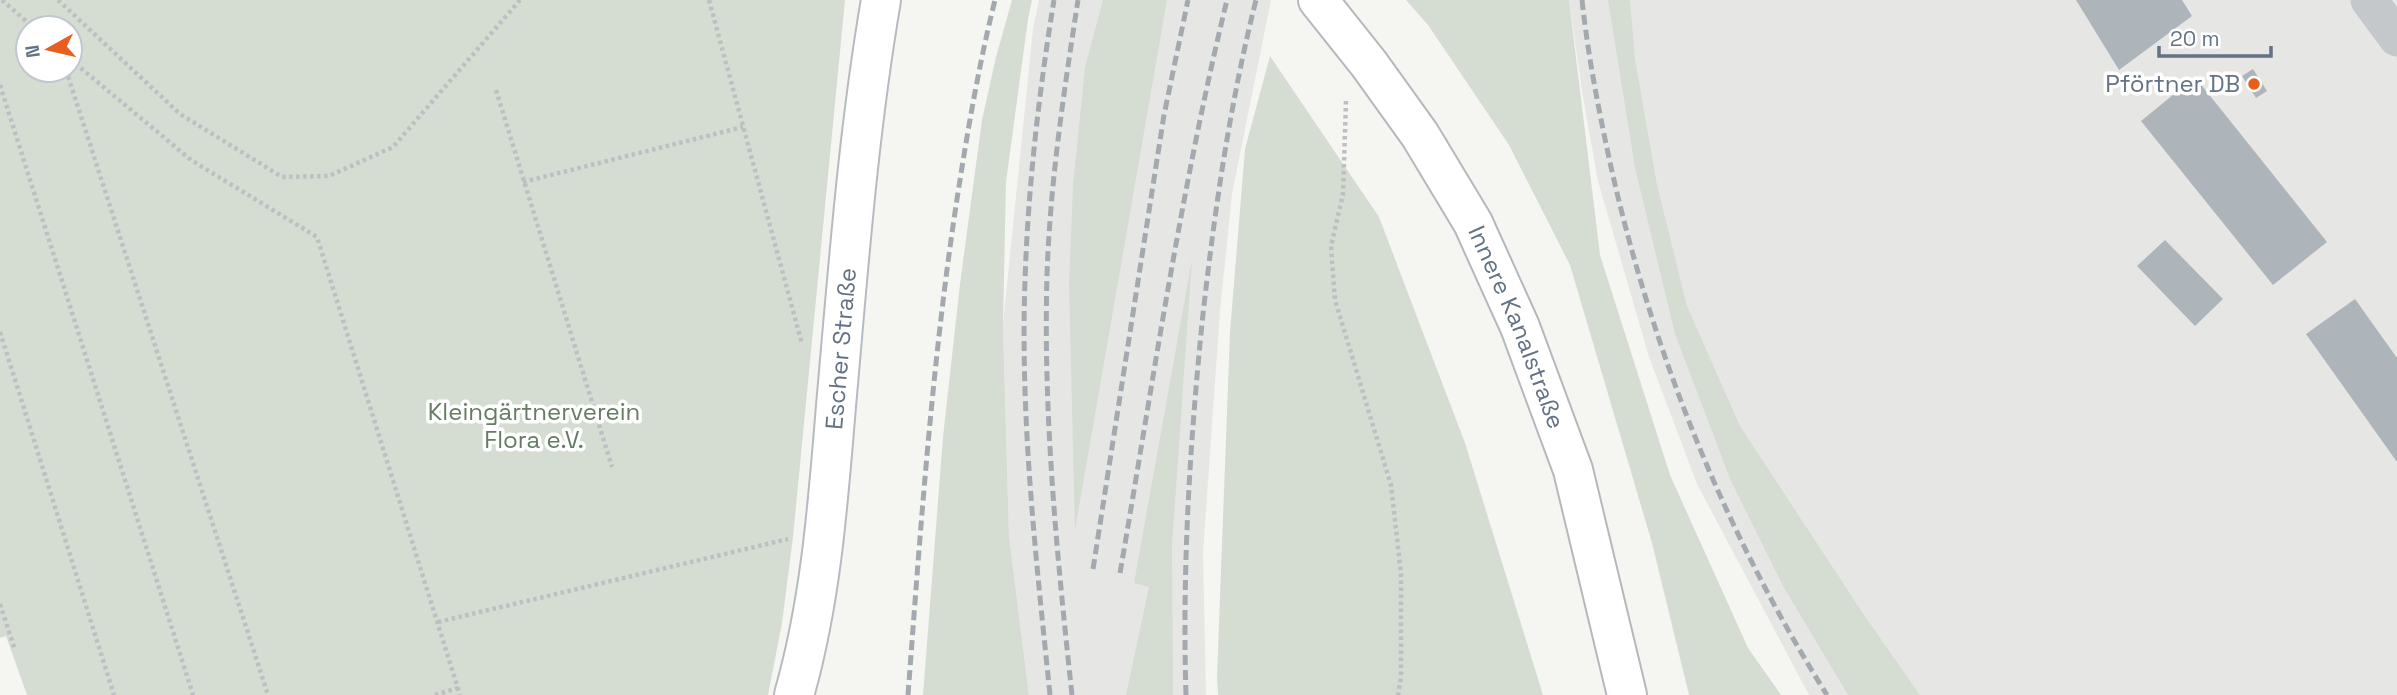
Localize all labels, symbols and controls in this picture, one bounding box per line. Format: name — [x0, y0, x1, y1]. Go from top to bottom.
north arrow — [14, 14, 84, 84]
scale bar — [2159, 14, 2271, 58]
text: 20 m — [2170, 25, 2220, 52]
text: N — [19, 43, 46, 59]
place label: Pförtner DB — [2105, 68, 2240, 99]
marker: Pförtner DB — [2246, 76, 2262, 92]
street label: Innere Kanalstraße — [1461, 221, 1572, 433]
street label: Escher Straße — [818, 267, 863, 431]
park label: Kleingärtnerverein Flora e.V. — [428, 396, 640, 455]

